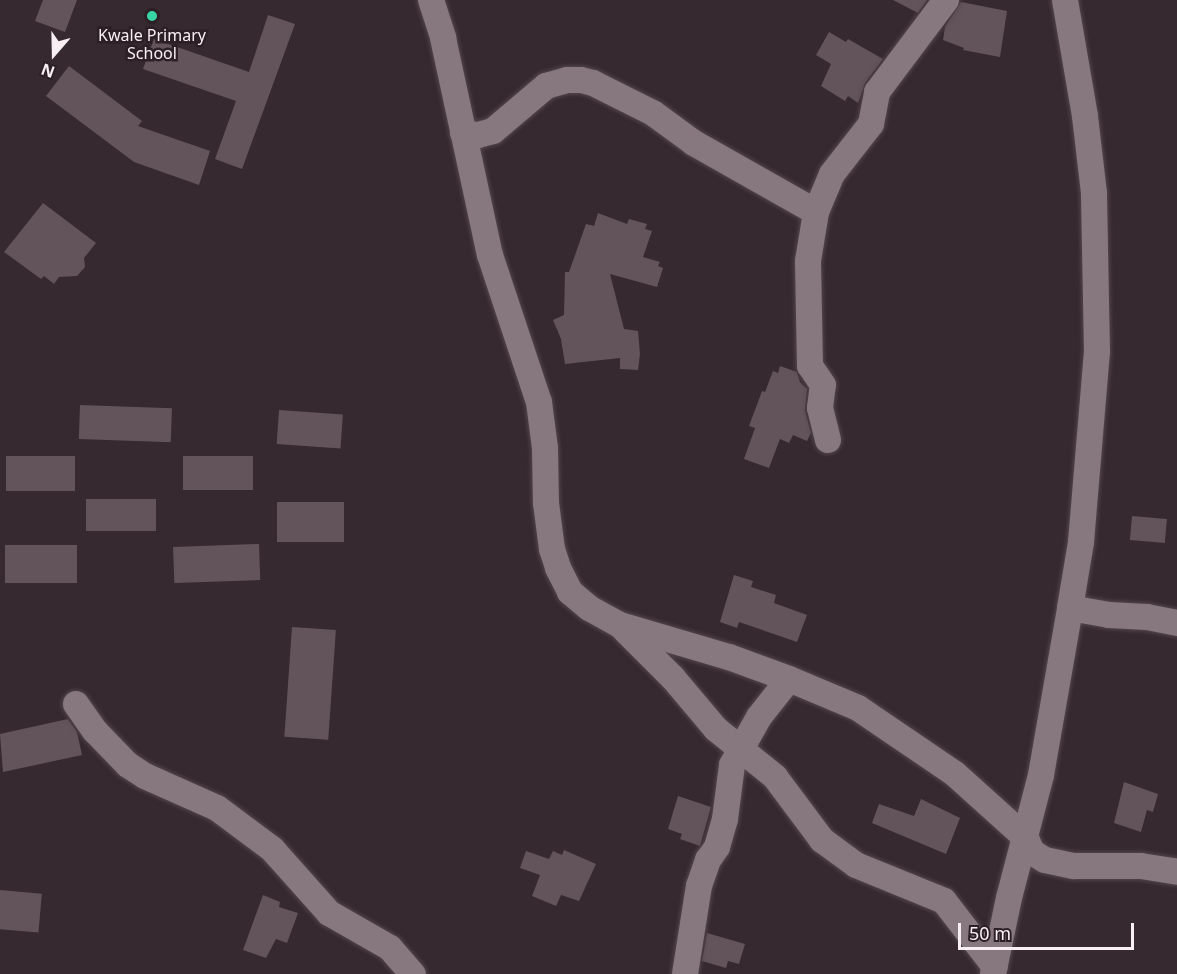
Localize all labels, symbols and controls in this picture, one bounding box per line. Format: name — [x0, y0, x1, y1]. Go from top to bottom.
marker: Kwale Primary School — [145, 9, 159, 23]
north arrow — [24, 24, 84, 84]
place label: Kwale Primary School — [98, 25, 206, 63]
text: N — [38, 58, 58, 83]
scale bar — [961, 911, 1136, 949]
text: 50 m — [969, 921, 1011, 945]

